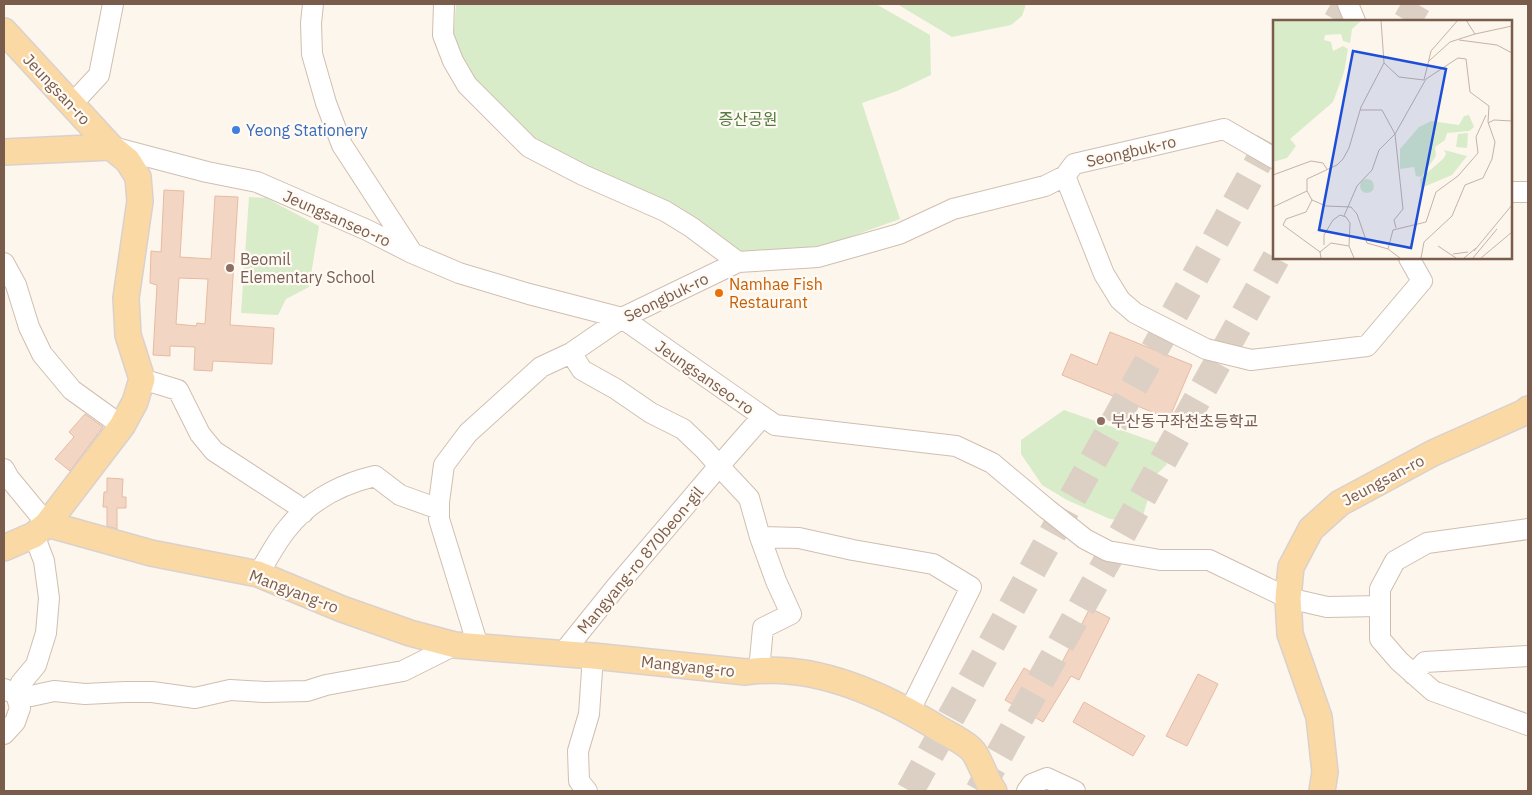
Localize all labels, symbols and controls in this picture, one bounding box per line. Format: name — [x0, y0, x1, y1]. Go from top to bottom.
inset map — [1273, 20, 1512, 259]
street label: Jeungsan-ro — [19, 49, 95, 129]
park label: 증산공원 — [719, 109, 777, 129]
place label: Yeong Stationery — [246, 120, 368, 140]
marker: Yeong Stationery — [230, 124, 242, 136]
street label: Seongbuk-ro — [1084, 131, 1178, 171]
street label: Jeungsanseo-ro — [280, 185, 394, 251]
place label: Beomil Elementary School — [240, 249, 375, 287]
marker: Beomil Elementary School — [224, 262, 236, 274]
street label: Seongbuk-ro — [620, 268, 712, 326]
place label: Namhae Fish Restaurant — [729, 274, 823, 312]
marker: Namhae Fish Restaurant — [713, 287, 725, 299]
street label: Jeungsanseo-ro — [652, 336, 758, 418]
place label: 부산동구좌천초등학교 — [1111, 411, 1258, 431]
marker: 부산동구좌천초등학교 — [1095, 415, 1107, 427]
street label: Jeungsan-ro — [1339, 450, 1428, 510]
street label: Mangyang-ro 870beon-gil — [573, 482, 707, 638]
street label: Mangyang-ro — [246, 565, 342, 617]
street label: Mangyang-ro — [640, 651, 736, 681]

